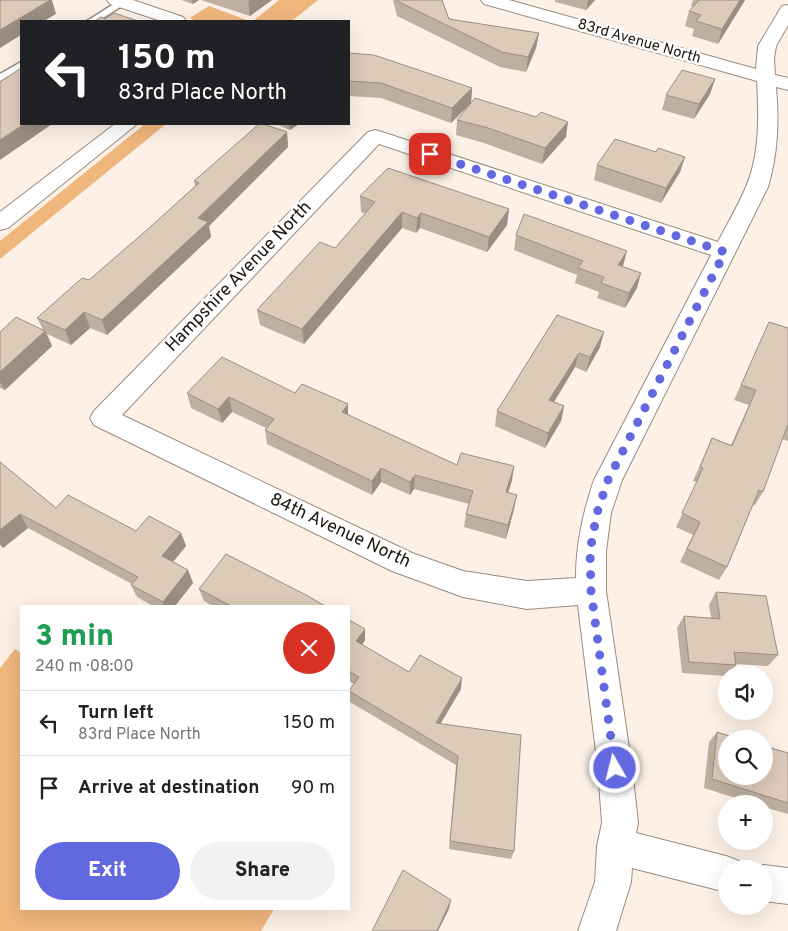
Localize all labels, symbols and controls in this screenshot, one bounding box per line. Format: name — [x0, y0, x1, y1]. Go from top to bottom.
street label: 83rd Avenue North — [575, 15, 703, 69]
text: 150 m — [118, 37, 216, 81]
icon: left — [35, 40, 100, 105]
text: 83rd Place North — [118, 80, 287, 107]
pin — [409, 133, 451, 175]
icon: arrive — [416, 140, 444, 168]
street label: Hampshire Avenue North — [161, 197, 317, 357]
street label: 84th Avenue North — [266, 488, 414, 574]
text: 3 min — [35, 619, 114, 656]
button: close — [283, 622, 335, 674]
text: 240 m · 08:00 — [35, 657, 134, 677]
map controls — [718, 665, 773, 915]
button: sound — [718, 665, 773, 720]
text: Turn left — [78, 701, 154, 725]
icon: left — [35, 709, 63, 737]
text: 150 m — [283, 711, 335, 735]
text: 83rd Place North — [78, 725, 201, 745]
button: search — [718, 730, 773, 785]
position arrow — [588, 741, 640, 793]
icon: arrive — [35, 774, 63, 802]
text: Arrive at destination — [78, 776, 259, 800]
text: 90 m — [291, 776, 335, 800]
button: + — [718, 795, 773, 850]
button: Exit — [35, 842, 180, 900]
button: Share — [190, 842, 335, 900]
button: − — [718, 860, 773, 915]

